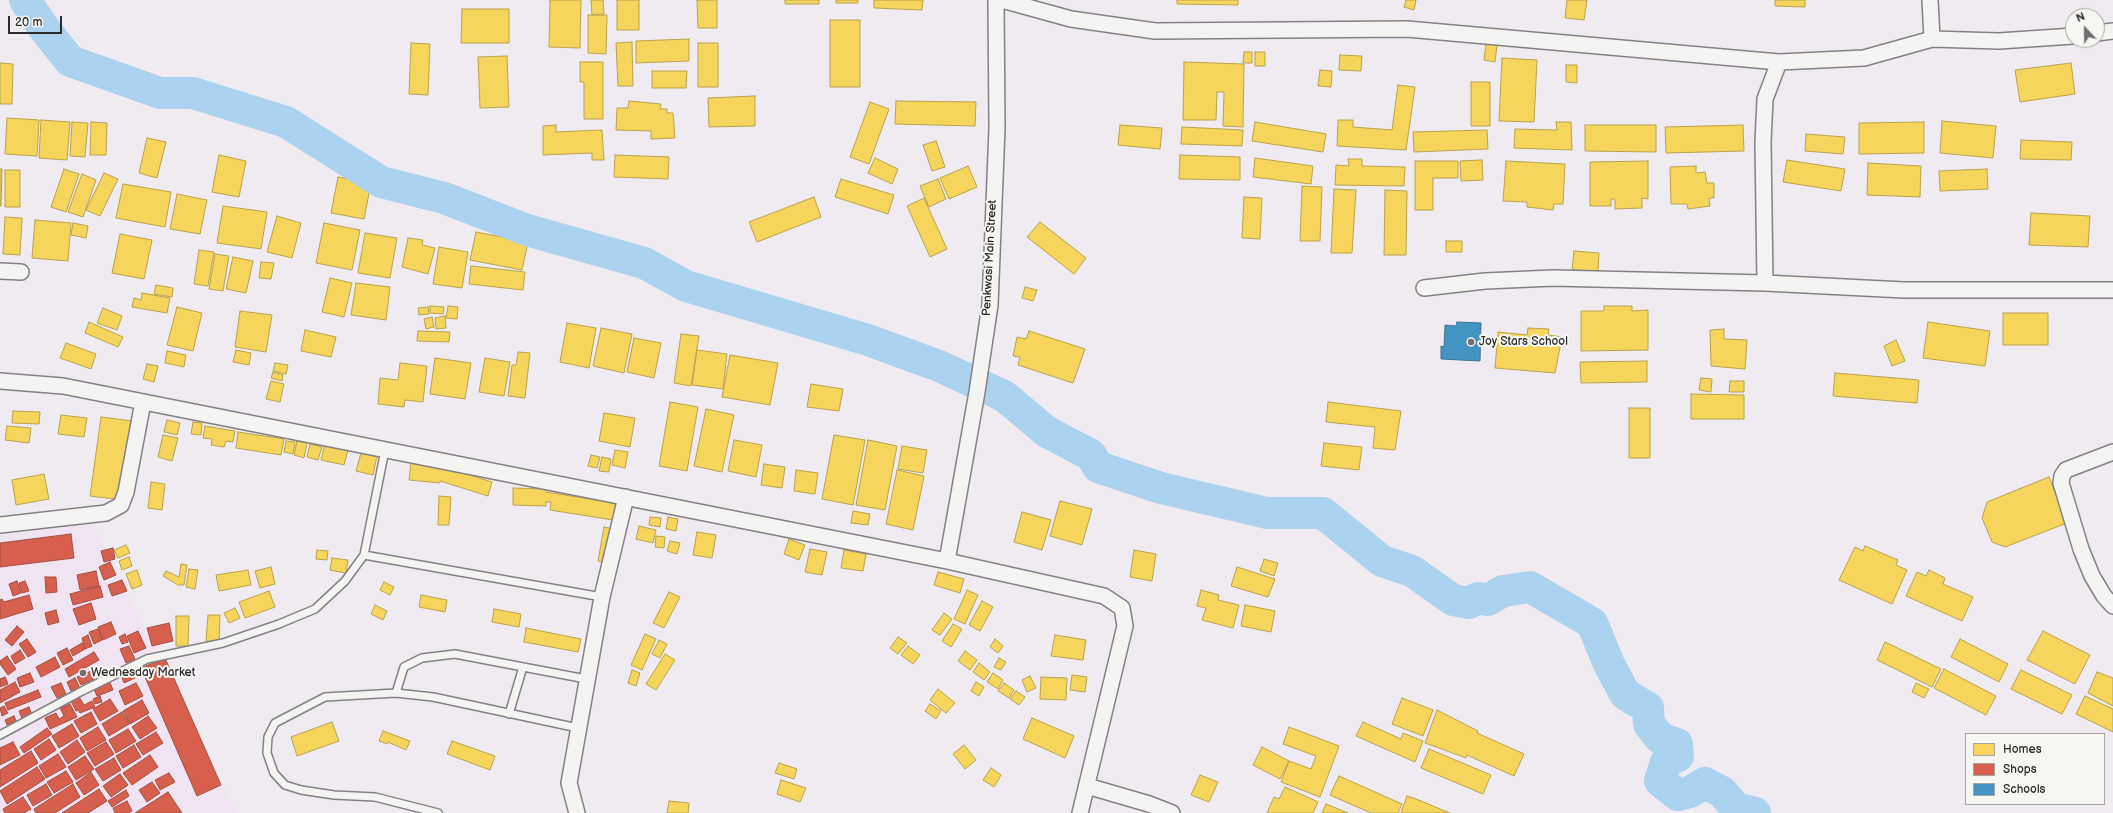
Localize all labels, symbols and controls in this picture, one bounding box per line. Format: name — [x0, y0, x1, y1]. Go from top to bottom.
scale bar — [10, 8, 64, 34]
north arrow — [2065, 8, 2105, 48]
text: N — [2074, 10, 2087, 25]
text: 20 m — [15, 15, 42, 30]
street label: Penkwasi Main Street — [980, 199, 1000, 317]
place label: Joy Stars School — [1479, 335, 1568, 349]
marker: Joy Stars School — [1466, 337, 1476, 347]
place label: Wednesday Market — [91, 666, 195, 680]
marker: Wednesday Market — [78, 668, 88, 678]
legend — [1965, 733, 2105, 805]
text: Homes — [2003, 742, 2042, 757]
text: Shops — [2003, 762, 2037, 777]
text: Schools — [2003, 782, 2046, 797]

